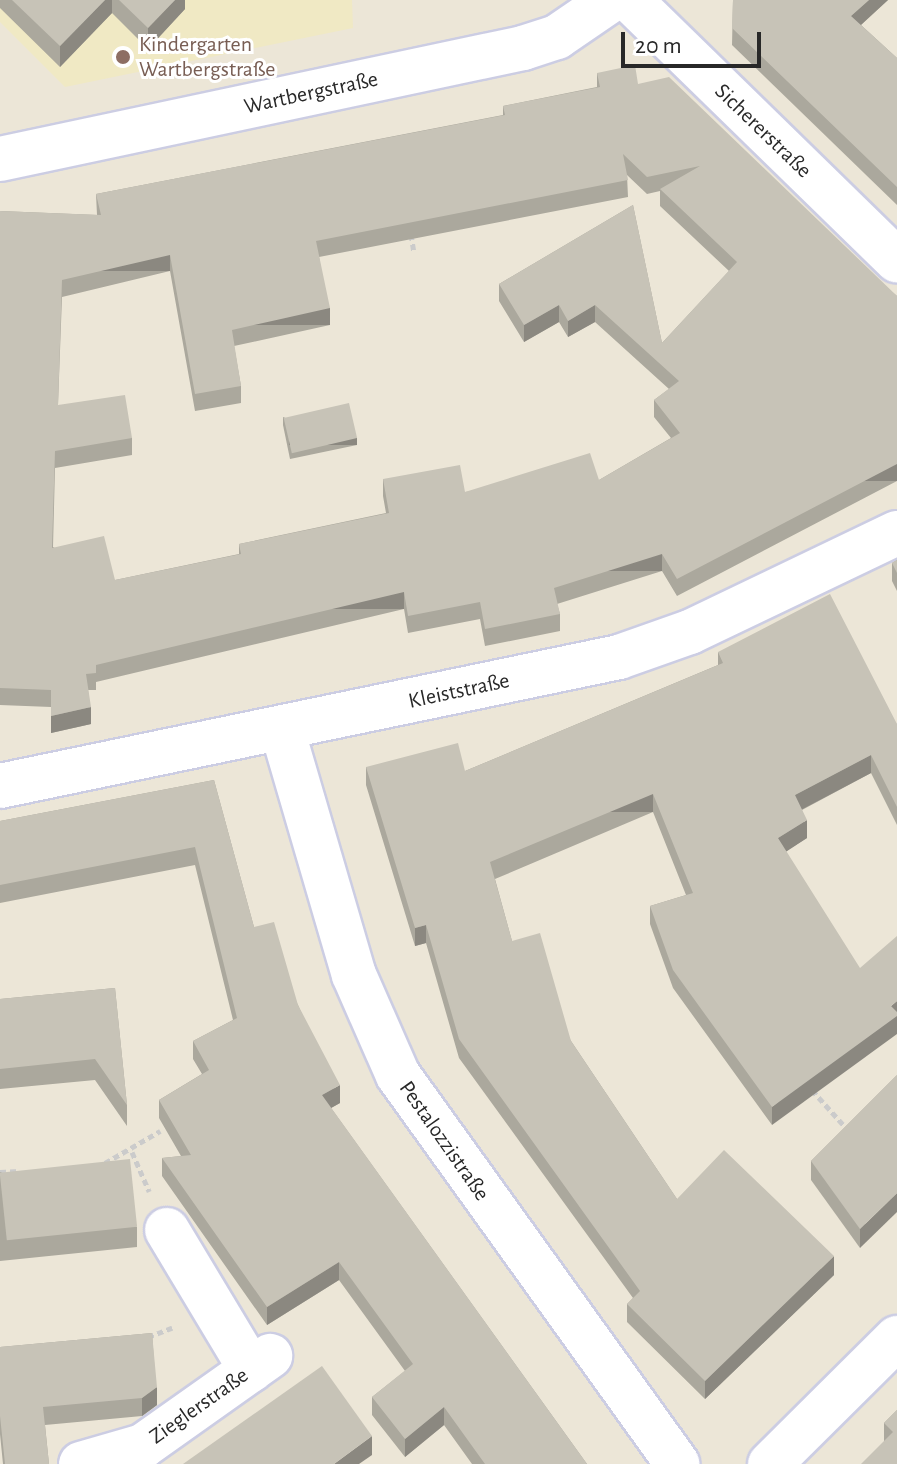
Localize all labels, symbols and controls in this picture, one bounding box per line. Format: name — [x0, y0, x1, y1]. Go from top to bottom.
scale bar — [625, 16, 765, 66]
place label: Kindergarten Wartbergstraße — [139, 31, 275, 82]
text: 20 m — [635, 34, 682, 58]
marker: Kindergarten Wartbergstraße — [114, 48, 132, 66]
street label: Wartbergstraße — [242, 66, 380, 120]
street label: Sichererstraße — [709, 78, 817, 184]
street label: Kleiststraße — [406, 667, 512, 715]
street label: Pestalozzistraße — [393, 1076, 495, 1206]
street label: Zieglerstraße — [144, 1362, 254, 1450]

